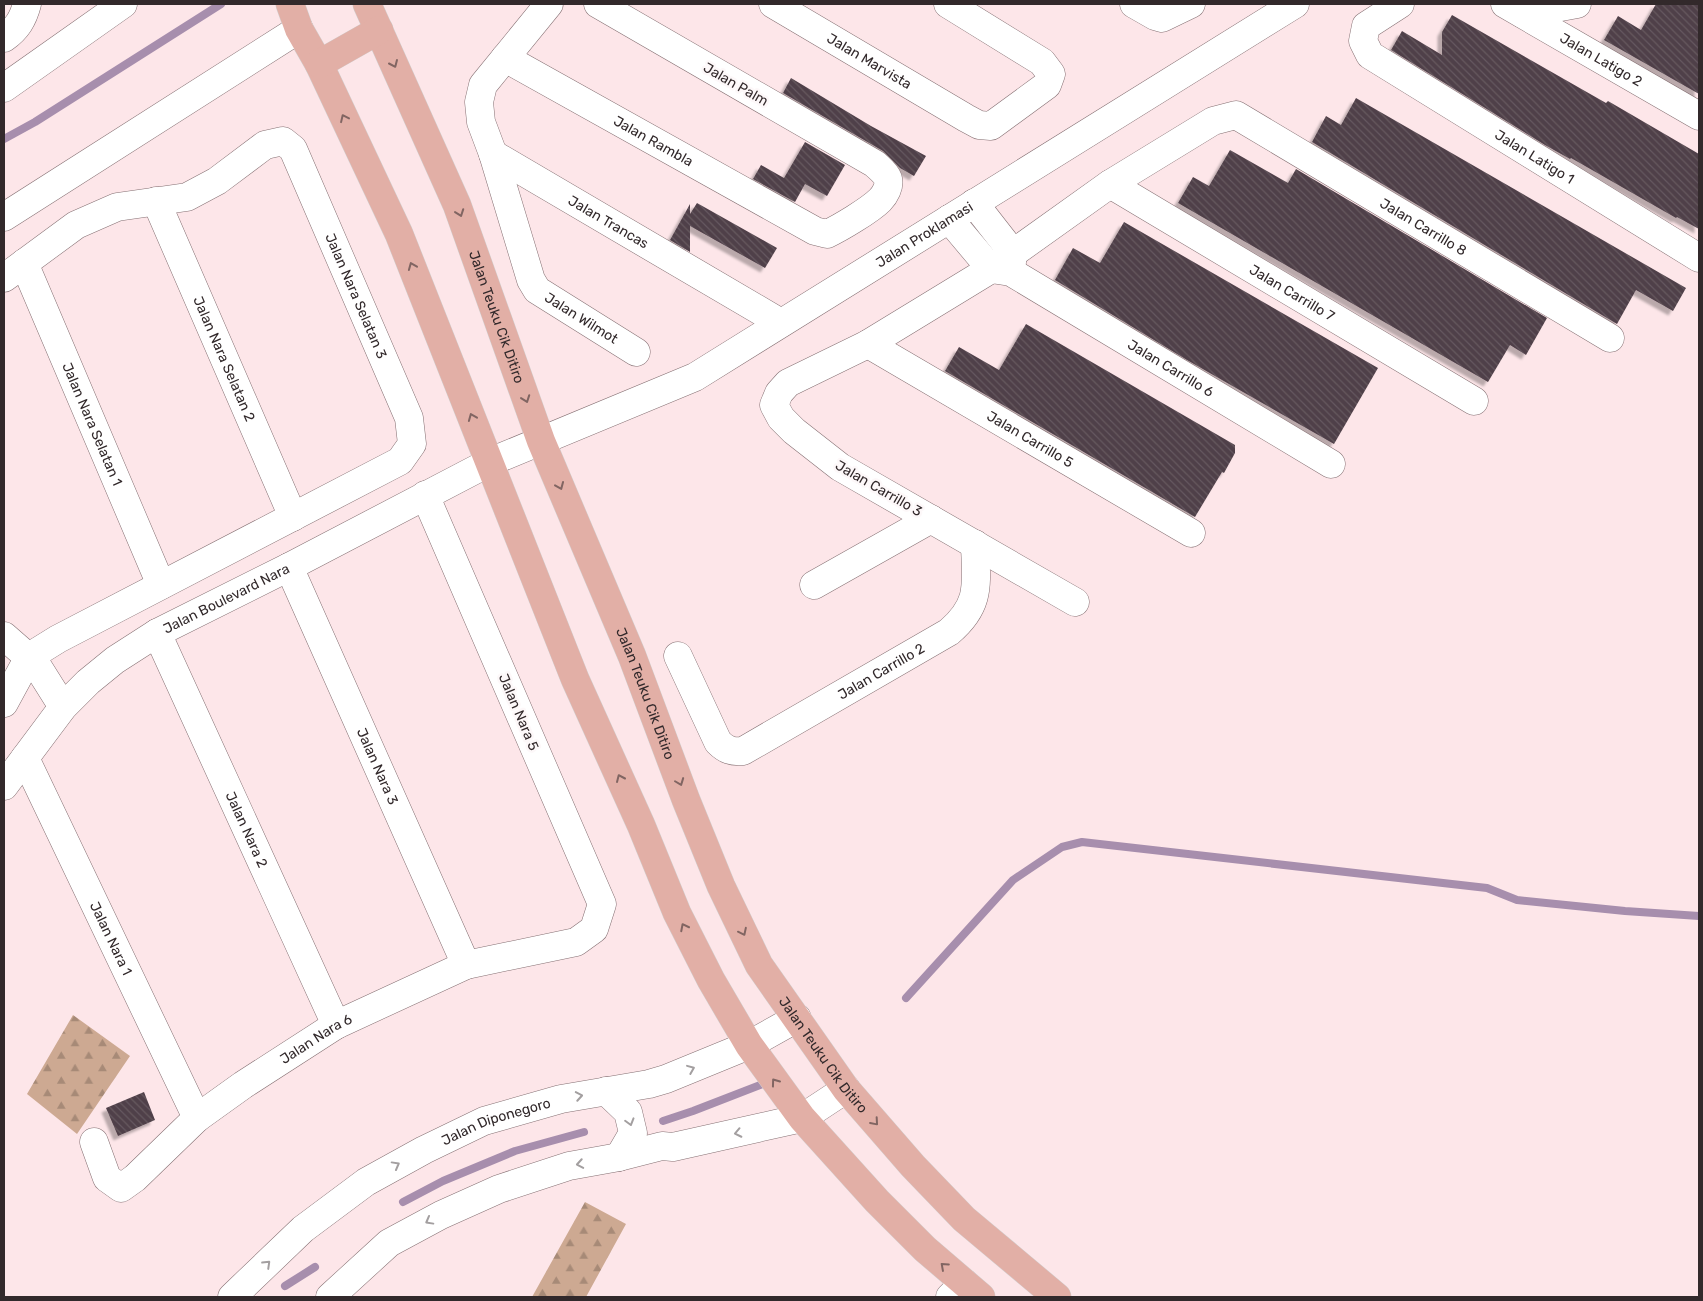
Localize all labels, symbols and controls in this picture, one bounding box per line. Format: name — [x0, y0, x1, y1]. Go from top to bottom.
street label: Jalan Marvista — [824, 30, 915, 93]
street label: Jalan Latigo 2 — [1557, 30, 1645, 90]
one-way arrow — [388, 59, 398, 68]
street label: Jalan Palm — [700, 59, 771, 110]
street label: Jalan Rambla — [610, 112, 696, 170]
one-way arrow — [340, 114, 351, 123]
street label: Jalan Latigo 1 — [1492, 126, 1577, 188]
street label: Jalan Trancas — [565, 192, 652, 252]
street label: Jalan Carrillo 8 — [1377, 195, 1470, 260]
street label: Jalan Proklamasi — [873, 198, 976, 271]
one-way arrow — [454, 208, 464, 217]
street label: Jalan Nara Selatan 3 — [321, 231, 390, 361]
street label: Jalan Teuku Cik Ditiro — [465, 248, 528, 386]
street label: Jalan Carrillo 7 — [1246, 261, 1338, 325]
one-way arrow — [407, 262, 418, 271]
street label: Jalan Wilmot — [541, 289, 621, 348]
street label: Jalan Nara Selatan 2 — [189, 294, 259, 424]
street label: Jalan Carrillo 6 — [1124, 336, 1217, 401]
street label: Jalan Nara Selatan 1 — [58, 360, 126, 488]
one-way arrow — [520, 394, 530, 403]
street label: Jalan Carrillo 5 — [984, 407, 1076, 471]
one-way arrow — [468, 413, 478, 422]
street label: Jalan Carrillo 3 — [832, 457, 925, 520]
one-way arrow — [553, 481, 564, 490]
street label: Jalan Boulevard Nara — [160, 560, 292, 638]
street label: Jalan Teuku Cik Ditiro — [612, 625, 678, 762]
street label: Jalan Carrillo 2 — [835, 640, 928, 703]
street label: Jalan Nara 5 — [495, 671, 542, 753]
street label: Jalan Nara 3 — [353, 726, 402, 807]
one-way arrow — [615, 774, 626, 783]
one-way arrow — [674, 777, 684, 786]
street label: Jalan Nara 2 — [222, 789, 271, 870]
street label: Jalan Nara 1 — [86, 899, 136, 978]
one-way arrow — [680, 923, 690, 932]
one-way arrow — [737, 927, 747, 936]
street label: Jalan Teuku Cik Ditiro — [775, 994, 871, 1117]
street label: Jalan Nara 6 — [277, 1011, 355, 1068]
one-way arrow — [686, 1064, 695, 1075]
one-way arrow — [772, 1078, 781, 1088]
one-way arrow — [575, 1091, 584, 1101]
street label: Jalan Diponegoro — [439, 1094, 553, 1149]
one-way arrow — [625, 1117, 635, 1125]
one-way arrow — [870, 1117, 879, 1126]
one-way arrow — [733, 1127, 742, 1137]
one-way arrow — [576, 1159, 585, 1169]
one-way arrow — [391, 1162, 400, 1172]
one-way arrow — [425, 1215, 434, 1225]
one-way arrow — [262, 1260, 271, 1269]
one-way arrow — [940, 1262, 949, 1271]

